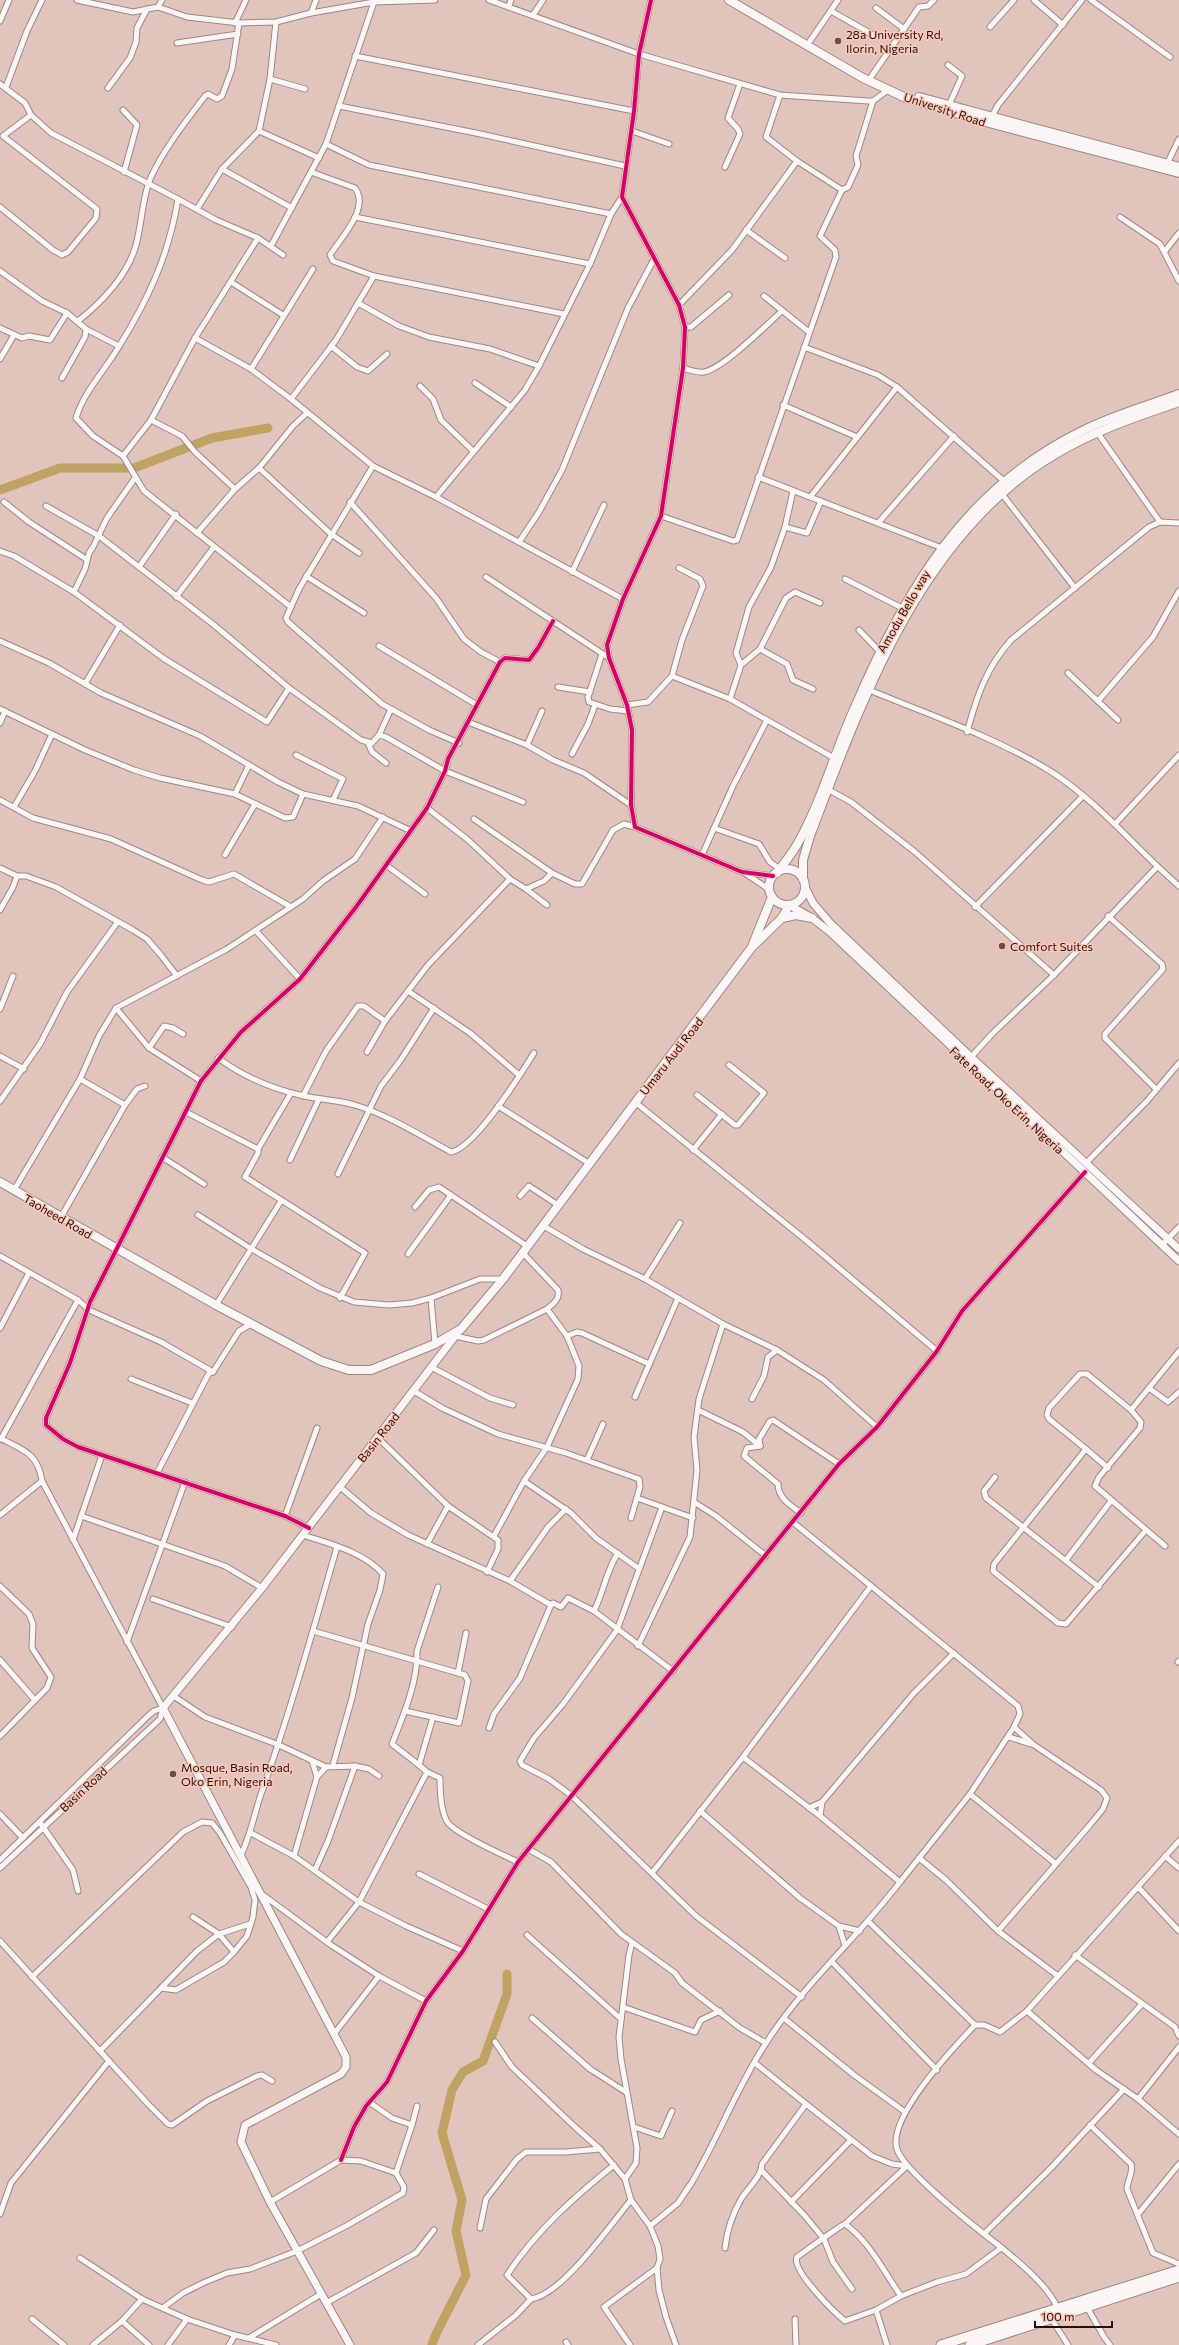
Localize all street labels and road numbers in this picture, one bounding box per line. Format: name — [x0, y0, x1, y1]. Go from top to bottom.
street label: University Road — [902, 89, 988, 129]
street label: Amodu Bello way — [874, 567, 932, 655]
street label: Umaru Audi Road — [636, 1014, 706, 1098]
street label: Fate Road, Oko Erin, Nigeria — [947, 1043, 1067, 1157]
street label: Taoheed Road — [21, 1191, 95, 1241]
street label: Basin Road — [354, 1409, 402, 1465]
street label: Basin Road — [56, 1763, 110, 1814]

